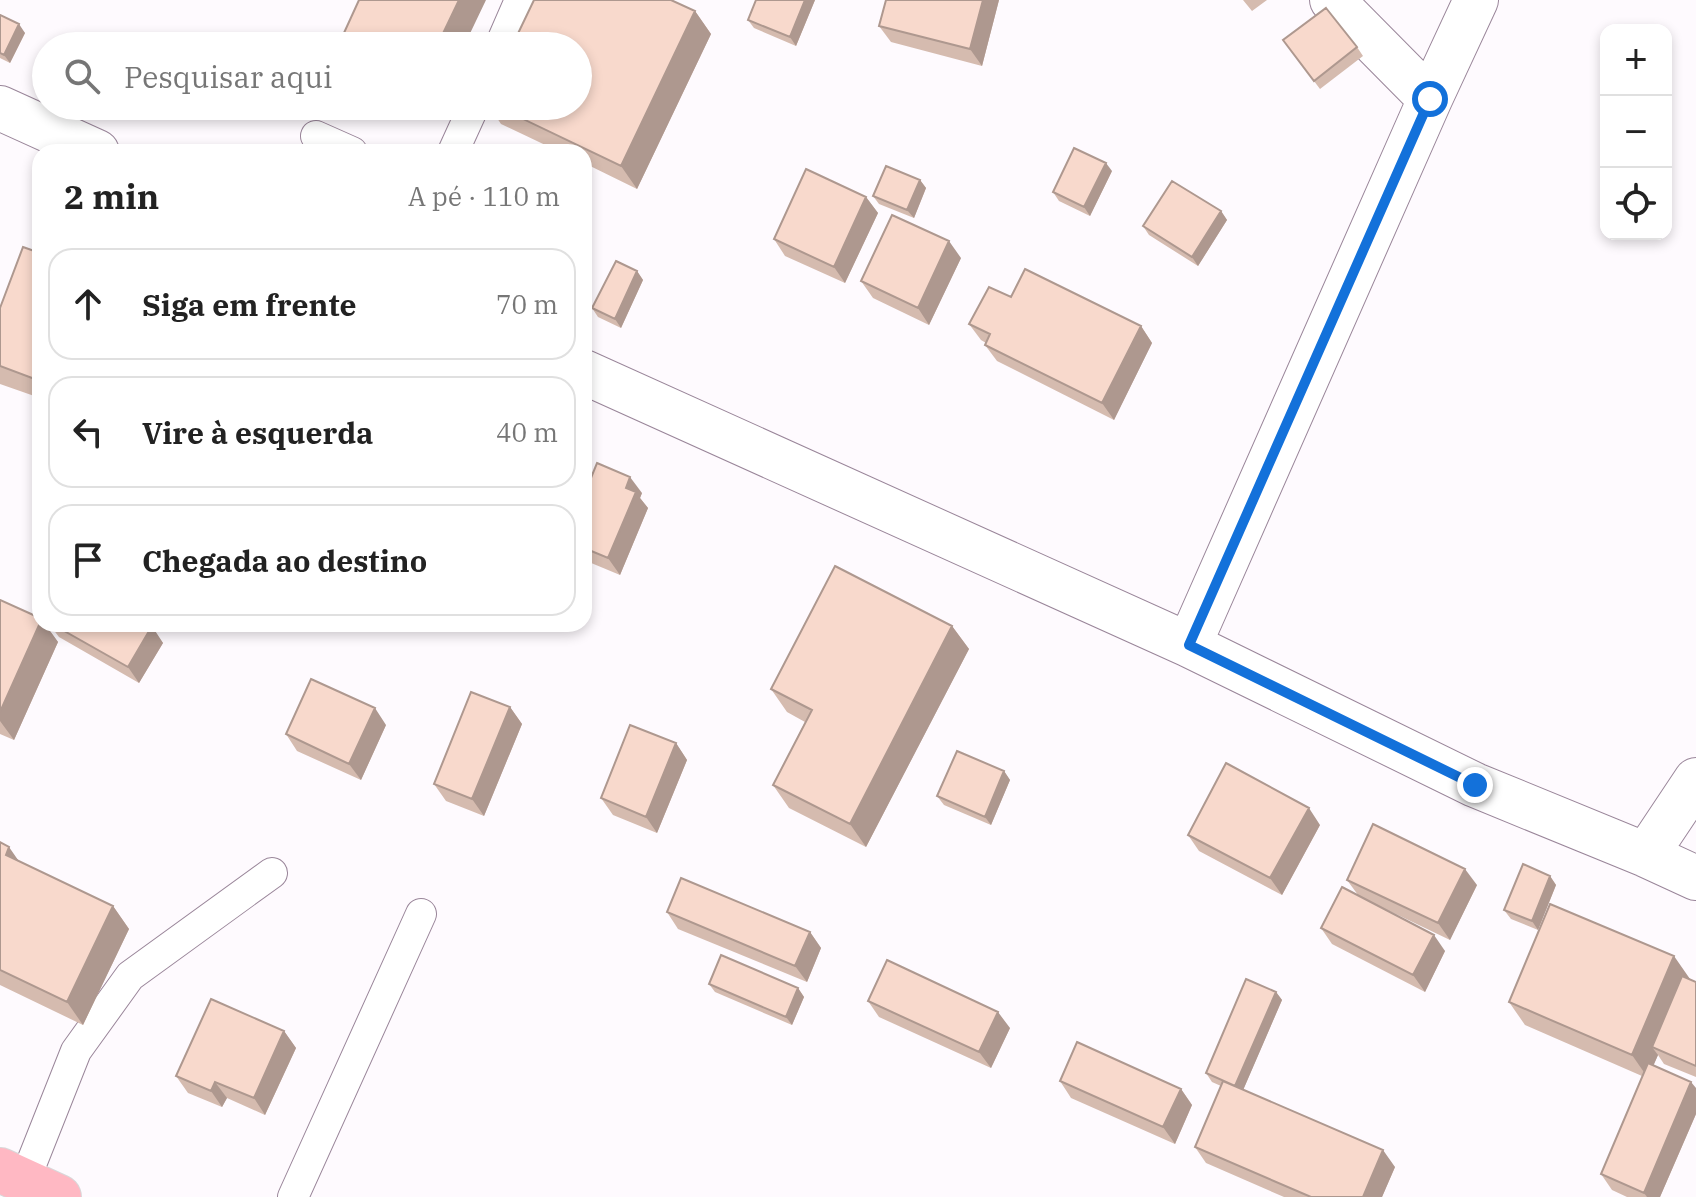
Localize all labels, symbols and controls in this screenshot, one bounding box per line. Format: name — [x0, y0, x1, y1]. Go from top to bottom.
map controls — [1600, 24, 1672, 240]
button: + — [1600, 24, 1672, 96]
search box — [32, 32, 592, 120]
icon: search — [60, 54, 104, 98]
text: Pesquisar aqui — [124, 57, 332, 96]
route start — [1412, 81, 1448, 117]
button: − — [1600, 96, 1672, 168]
button: locate — [1600, 168, 1672, 240]
text: 2 min — [64, 174, 159, 218]
text: A pé · 110 m — [408, 179, 560, 213]
icon: ahead — [66, 282, 110, 326]
text: Siga em frente — [142, 285, 357, 324]
text: 70 m — [496, 287, 558, 321]
icon: left — [66, 410, 110, 454]
text: Vire à esquerda — [142, 413, 373, 452]
text: 40 m — [496, 415, 558, 449]
icon: arrive — [66, 538, 110, 582]
text: Chegada ao destino — [142, 541, 427, 580]
route end — [1457, 767, 1493, 803]

